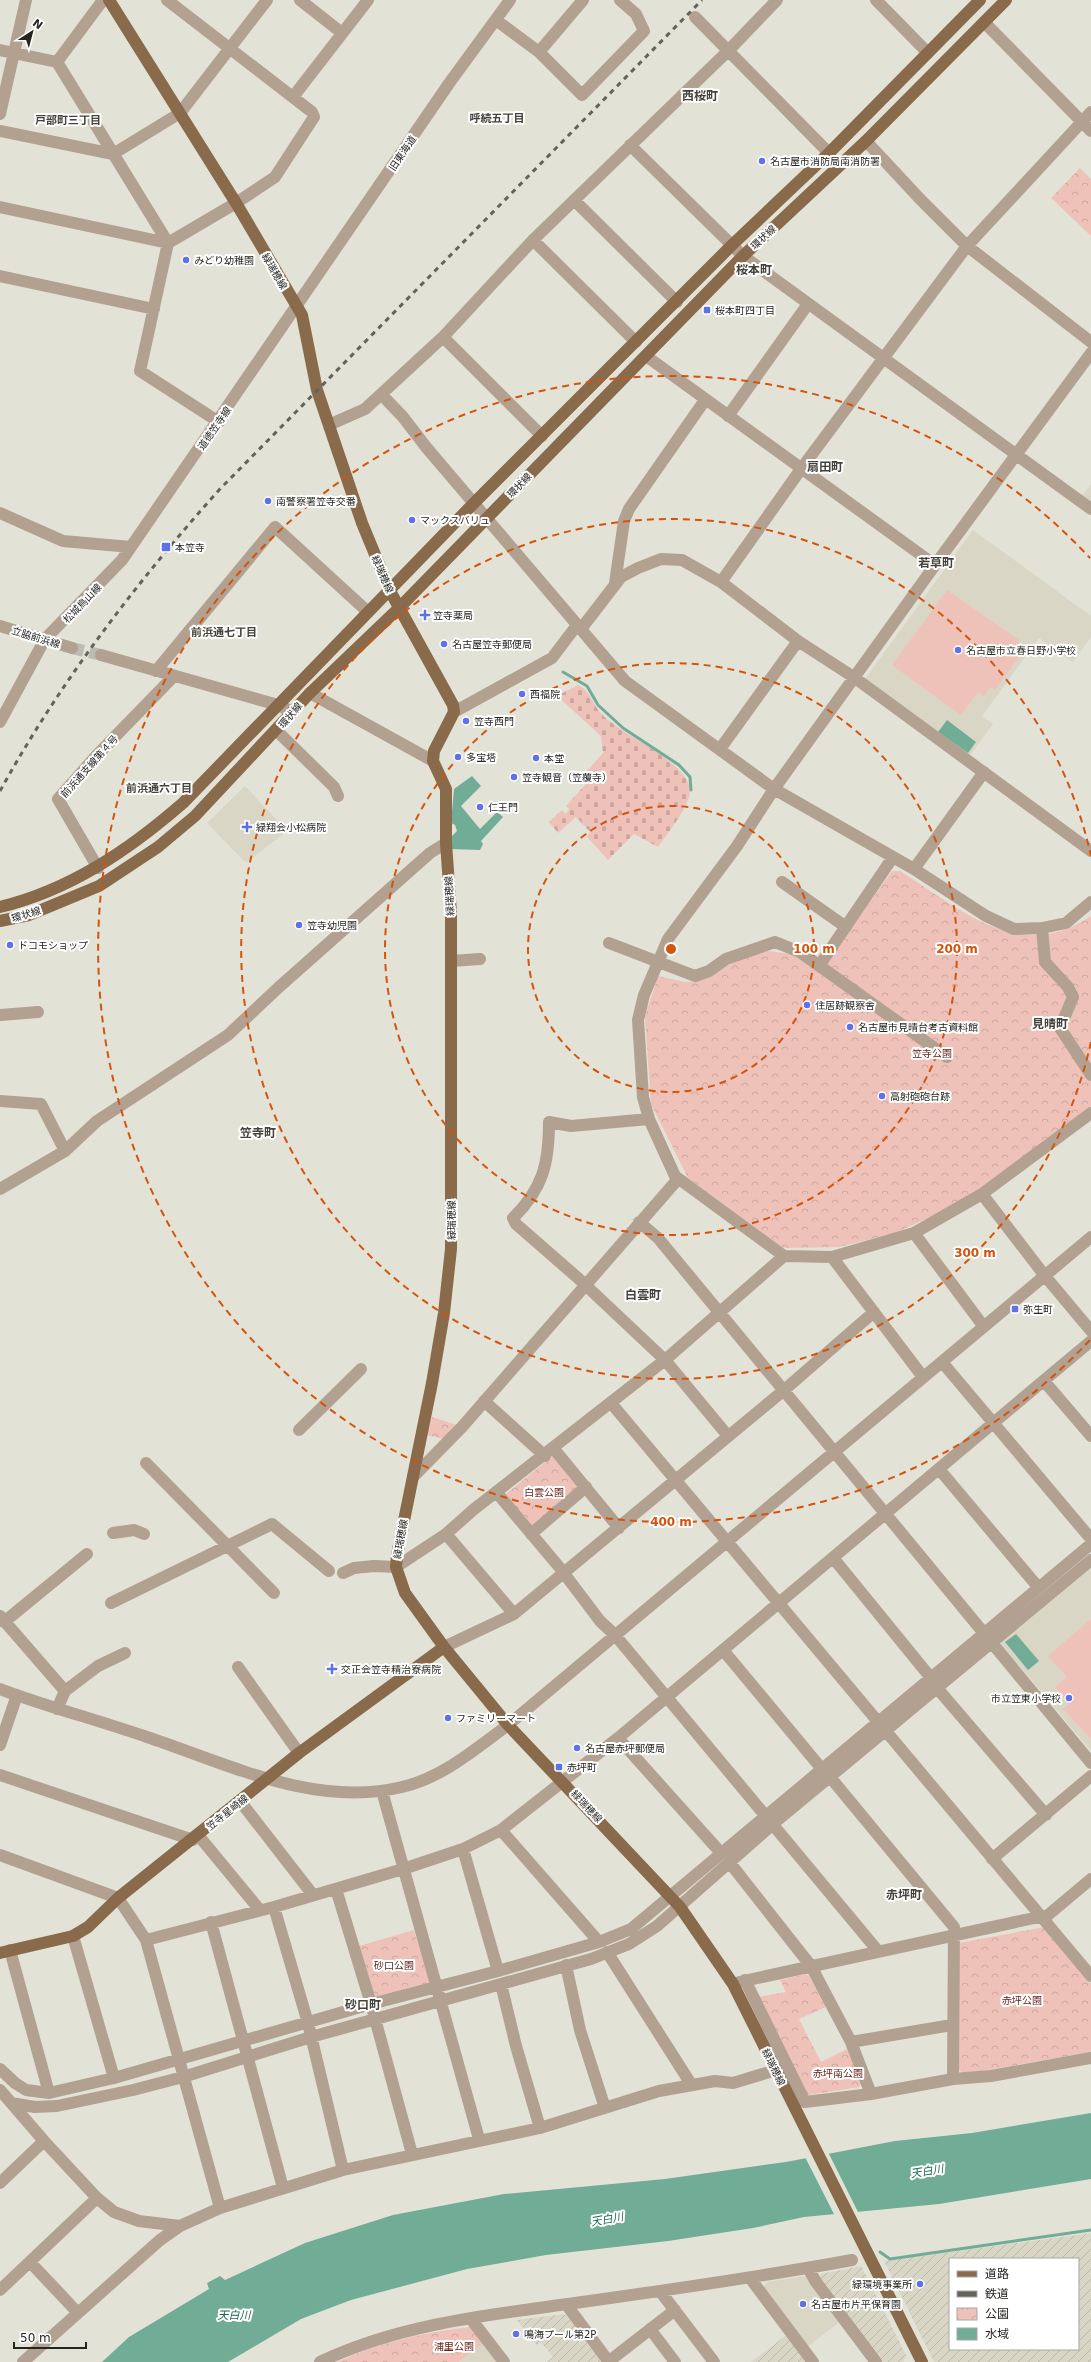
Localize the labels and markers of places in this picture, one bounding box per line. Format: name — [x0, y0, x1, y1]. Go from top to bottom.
marker: 名古屋市消防局南消防署 — [757, 156, 767, 166]
place label: 名古屋市消防局南消防署 — [770, 156, 880, 167]
marker: みどり幼稚園 — [181, 255, 191, 265]
place label: みどり幼稚園 — [194, 255, 254, 266]
marker: 桜本町四丁目 — [702, 305, 712, 315]
place label: 桜本町四丁目 — [715, 305, 775, 316]
marker: 南警察署笠寺交番 — [263, 496, 273, 506]
place label: 南警察署笠寺交番 — [276, 496, 356, 507]
marker: マックスバリュ — [407, 515, 417, 525]
place label: マックスバリュ — [420, 515, 490, 526]
marker: 本笠寺 — [160, 541, 172, 553]
place label: 本笠寺 — [175, 542, 205, 553]
marker: 笠寺薬局 — [420, 610, 430, 620]
place label: 笠寺薬局 — [433, 610, 473, 621]
marker: 名古屋笠寺郵便局 — [439, 639, 449, 649]
place label: 名古屋笠寺郵便局 — [452, 639, 532, 650]
marker: 名古屋市立春日野小学校 — [953, 645, 963, 655]
place label: 名古屋市立春日野小学校 — [966, 645, 1076, 656]
marker: 西福院 — [517, 689, 527, 699]
place label: 西福院 — [530, 689, 560, 700]
marker: 笠寺西門 — [461, 716, 471, 726]
place label: 笠寺西門 — [474, 716, 514, 727]
marker: 多宝塔 — [453, 752, 463, 762]
place label: 多宝塔 — [466, 752, 496, 763]
marker: 本堂 — [531, 753, 541, 763]
place label: 本堂 — [544, 753, 564, 764]
marker: 笠寺観音（笠覆寺） — [509, 772, 519, 782]
place label: 笠寺観音（笠覆寺） — [522, 772, 612, 783]
marker: 仁王門 — [475, 802, 485, 812]
place label: 仁王門 — [488, 802, 518, 813]
marker: 緑翔会小松病院 — [241, 821, 253, 833]
place label: 緑翔会小松病院 — [256, 822, 326, 833]
marker: 笠寺幼児園 — [294, 920, 304, 930]
place label: 笠寺幼児園 — [307, 920, 357, 931]
marker: ドコモショップ — [5, 940, 15, 950]
place label: ドコモショップ — [18, 940, 88, 951]
centre of rings — [664, 942, 678, 956]
marker: 住居跡観察舎 — [802, 1000, 812, 1010]
place label: 住居跡観察舎 — [815, 1000, 875, 1011]
marker: 名古屋市見晴台考古資料館 — [845, 1022, 855, 1032]
place label: 名古屋市見晴台考古資料館 — [858, 1022, 978, 1033]
marker: 高射砲砲台跡 — [877, 1091, 887, 1101]
place label: 高射砲砲台跡 — [890, 1091, 950, 1102]
marker: 弥生町 — [1010, 1304, 1020, 1314]
place label: 弥生町 — [1023, 1304, 1053, 1315]
marker: 交正会笠寺精治寮病院 — [326, 1663, 338, 1675]
place label: 交正会笠寺精治寮病院 — [341, 1664, 441, 1675]
place label: 市立笠東小学校 — [991, 1693, 1061, 1704]
marker: 市立笠東小学校 — [1064, 1693, 1074, 1703]
marker: ファミリーマート — [443, 1713, 453, 1723]
place label: ファミリーマート — [456, 1713, 536, 1724]
marker: 名古屋赤坪郵便局 — [572, 1743, 582, 1753]
place label: 名古屋赤坪郵便局 — [585, 1743, 665, 1754]
marker: 赤坪町 — [554, 1762, 564, 1772]
place label: 赤坪町 — [567, 1762, 597, 1773]
place label: 緑環境事業所 — [852, 2279, 912, 2290]
marker: 緑環境事業所 — [915, 2279, 925, 2289]
marker: 名古屋市片平保育園 — [798, 2299, 808, 2309]
place label: 名古屋市片平保育園 — [811, 2299, 901, 2310]
marker: 鳴海プール第2P — [511, 2329, 521, 2339]
place label: 鳴海プール第2P — [524, 2329, 596, 2340]

